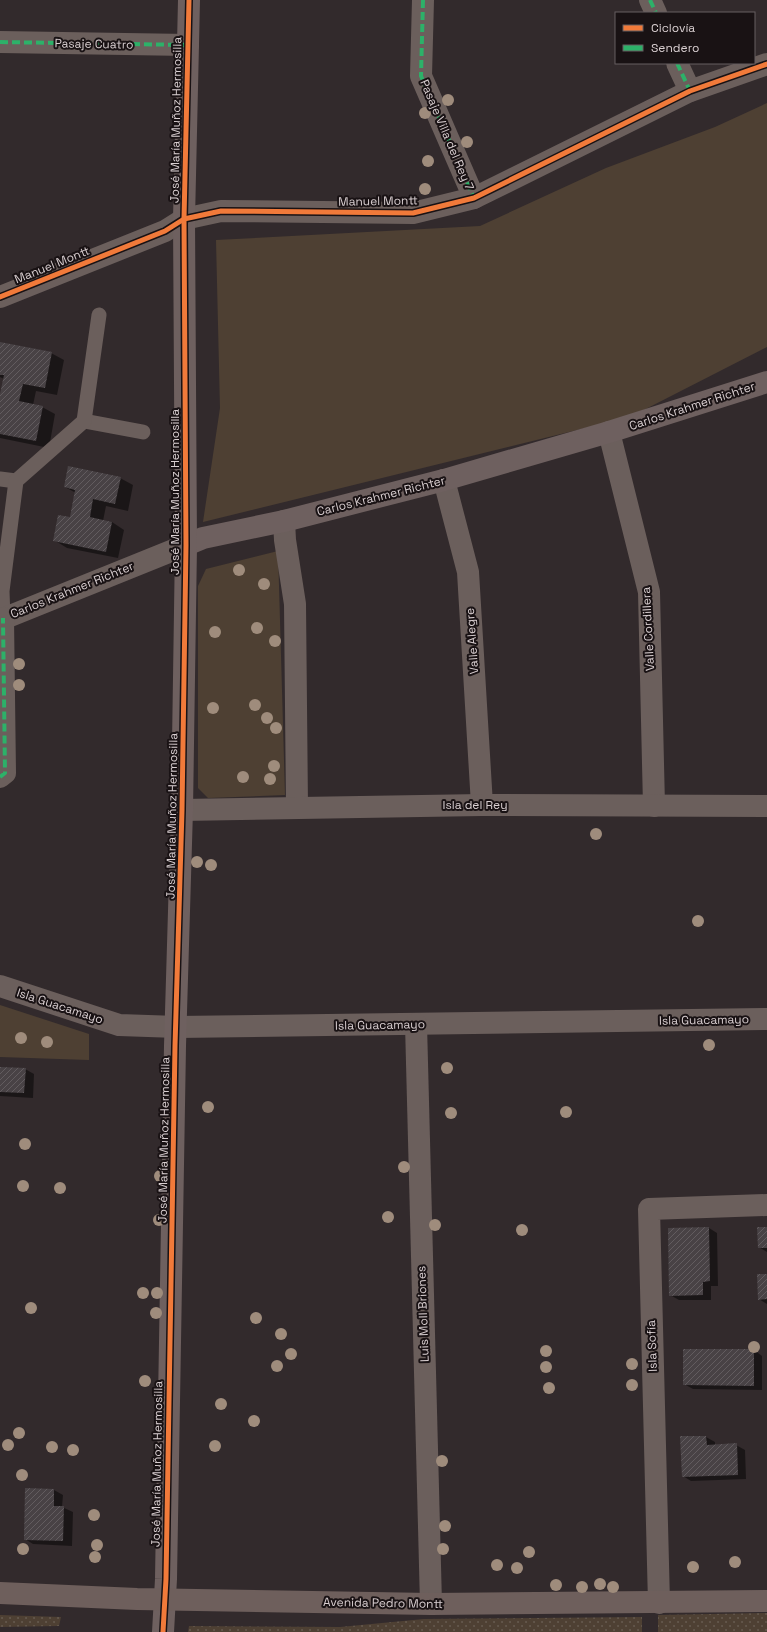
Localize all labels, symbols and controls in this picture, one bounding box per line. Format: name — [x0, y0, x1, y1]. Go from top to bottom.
legend — [615, 12, 755, 64]
text: Ciclovía — [651, 20, 695, 36]
street label: Pasaje Cuatro — [54, 35, 134, 53]
street label: José María Muñoz Hermosilla — [167, 37, 185, 203]
text: Sendero — [651, 40, 699, 56]
street label: Pasaje Villa del Rey 7 — [416, 77, 478, 193]
street label: Manuel Montt — [338, 192, 418, 210]
street label: Manuel Montt — [12, 243, 92, 287]
street label: Carlos Krahmer Richter — [627, 378, 758, 434]
street label: José María Muñoz Hermosilla — [167, 409, 183, 575]
street label: Carlos Krahmer Richter — [315, 472, 447, 520]
street label: Carlos Krahmer Richter — [8, 558, 136, 622]
street label: Valle Cordillera — [638, 586, 658, 672]
street label: Valle Alegre — [462, 607, 482, 675]
street label: José María Muñoz Hermosilla — [163, 733, 181, 899]
street label: Isla del Rey — [442, 797, 508, 813]
street label: Isla Guacamayo — [15, 984, 105, 1028]
street label: Isla Guacamayo — [659, 1011, 749, 1029]
street label: Isla Guacamayo — [335, 1016, 425, 1034]
street label: José María Muñoz Hermosilla — [155, 1057, 173, 1223]
street label: Luis Moll Briones — [413, 1265, 433, 1363]
street label: Isla Sofía — [643, 1320, 661, 1372]
street label: José María Muñoz Hermosilla — [148, 1381, 166, 1547]
street label: Avenida Pedro Montt — [323, 1594, 443, 1612]

